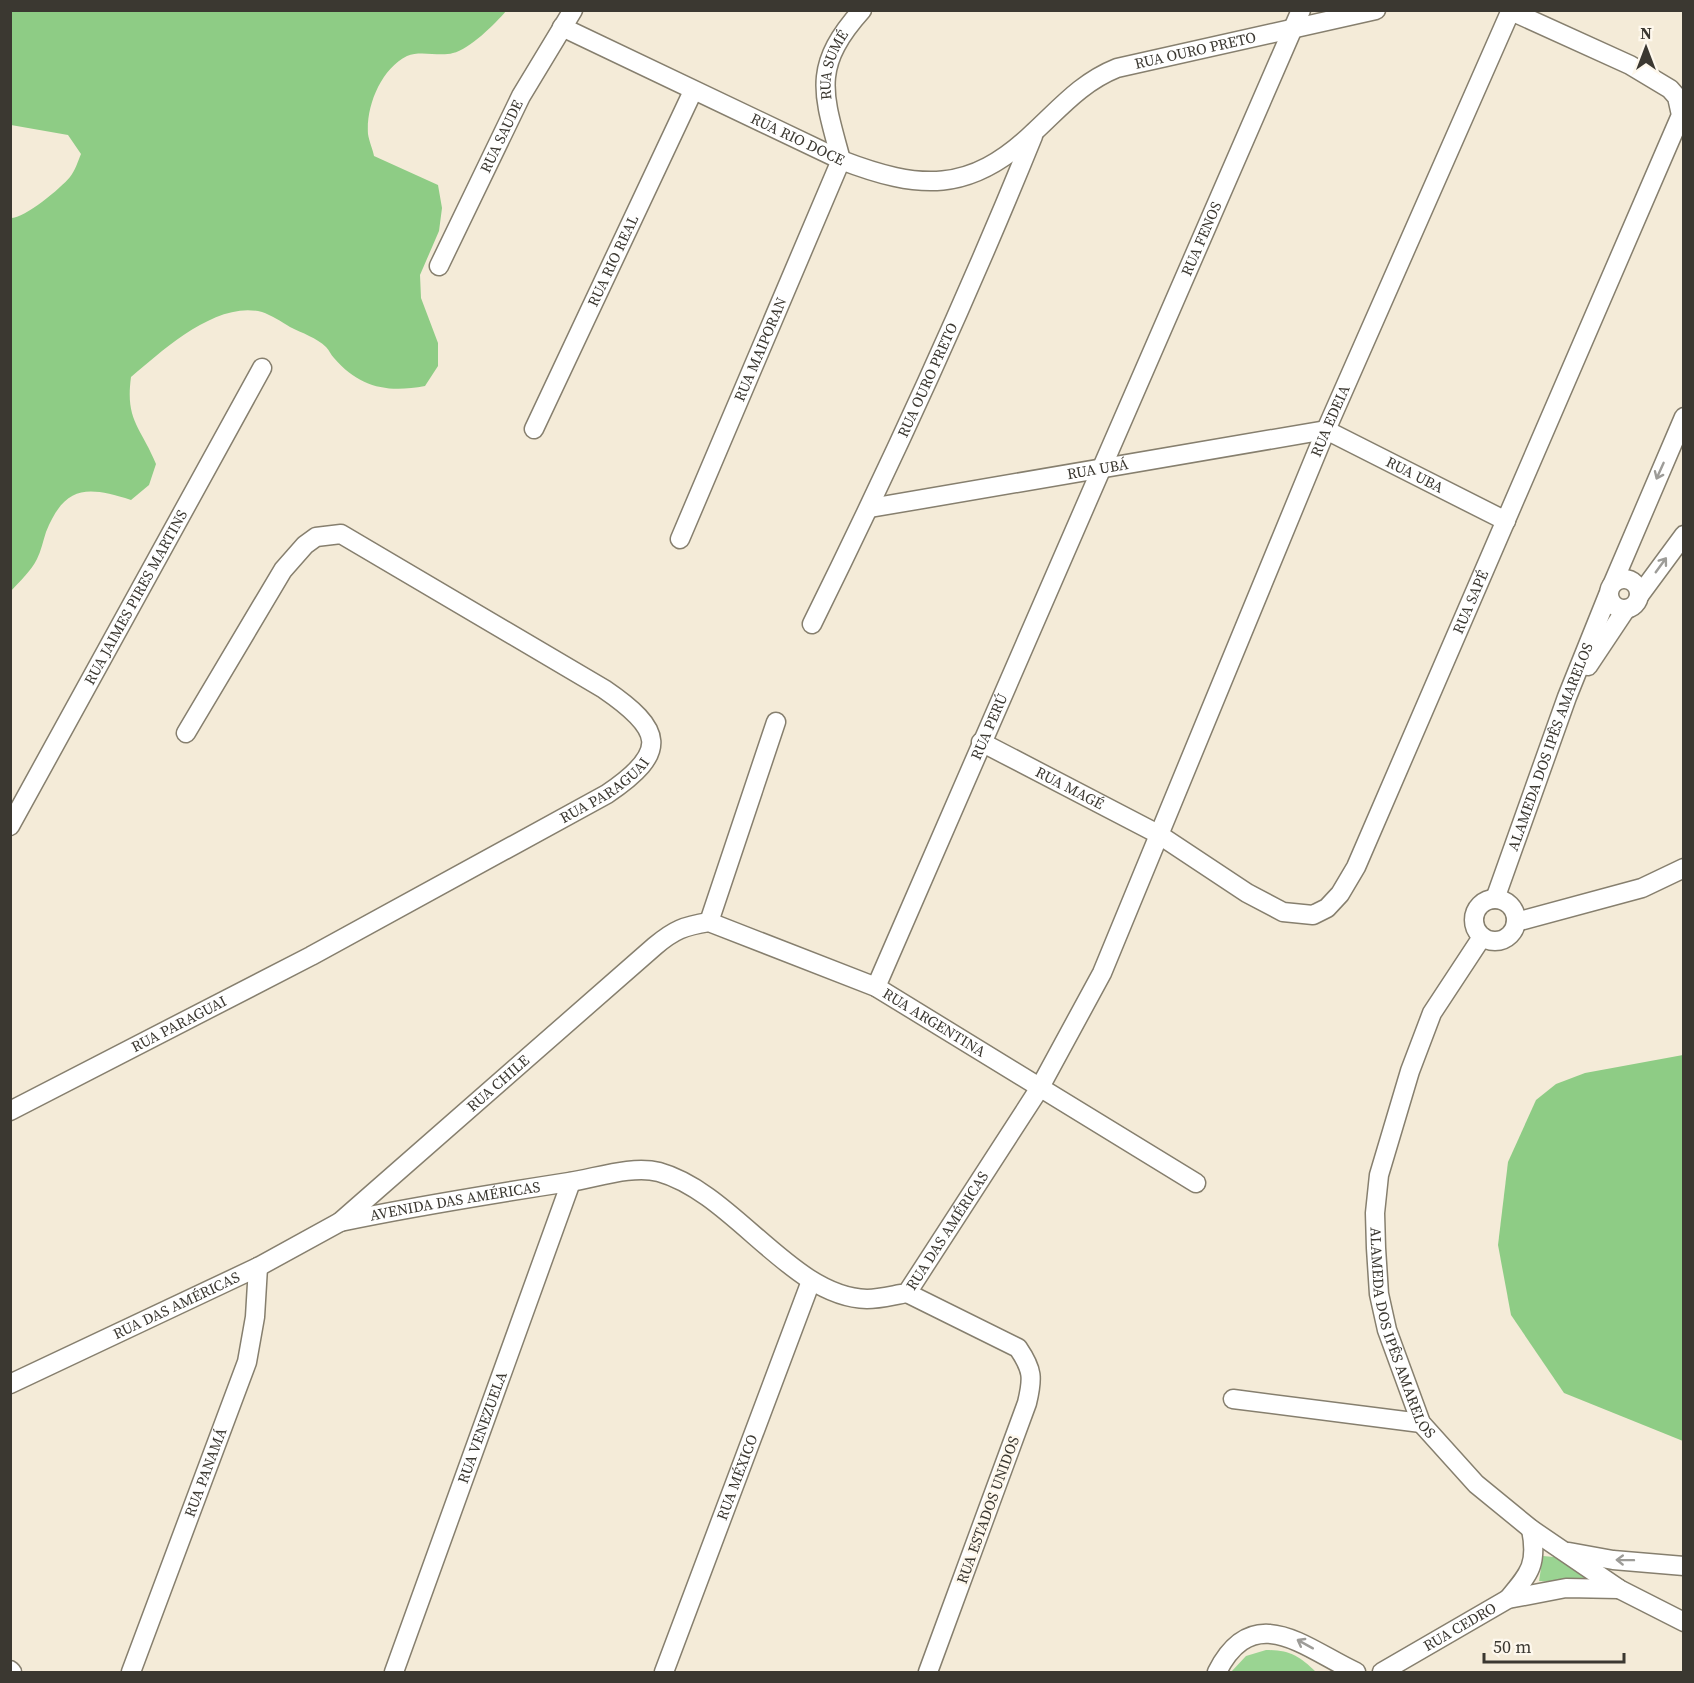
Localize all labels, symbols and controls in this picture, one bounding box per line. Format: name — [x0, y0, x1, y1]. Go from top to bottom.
north arrow — [1616, 18, 1676, 78]
text: N — [1640, 22, 1652, 44]
street label: RUA SUMÉ — [814, 25, 853, 101]
street label: RUA OURO PRETO — [1132, 26, 1258, 74]
street label: RUA SAUDE — [475, 96, 528, 176]
street label: RUA RIO DOCE — [747, 108, 848, 170]
street label: RUA FENOS — [1176, 198, 1227, 279]
street label: RUA RIO REAL — [582, 211, 643, 310]
street label: RUA MAIPORAN — [729, 294, 792, 405]
street label: RUA OURO PRETO — [892, 319, 962, 441]
street label: RUA EDEIA — [1305, 382, 1355, 460]
street label: RUA UBA — [1382, 451, 1447, 498]
street label: RUA UBÁ — [1065, 453, 1130, 484]
one-way arrow — [1654, 461, 1665, 480]
street label: RUA JAIMES PIRES MARTINS — [79, 506, 192, 688]
one-way arrow — [1654, 558, 1667, 574]
street label: RUA SAPÉ — [1447, 567, 1493, 637]
street label: ALAMEDA DOS IPÊS AMARELOS — [1502, 639, 1598, 854]
street label: RUA PERÚ — [965, 690, 1013, 763]
street label: RUA PARAGUAI — [556, 753, 654, 828]
street label: RUA MAGÉ — [1032, 761, 1108, 814]
street label: RUA ARGENTINA — [879, 983, 990, 1062]
street label: RUA PARAGUAI — [127, 990, 230, 1057]
street label: RUA CHILE — [462, 1050, 534, 1116]
street label: RUA DAS AMÉRICAS — [901, 1166, 993, 1294]
street label: AVENIDA DAS AMÉRICAS — [368, 1176, 542, 1226]
street label: ALAMEDA DOS IPÊS AMARELOS — [1365, 1227, 1441, 1443]
street label: RUA DAS AMÉRICAS — [109, 1266, 243, 1344]
street label: RUA VENEZUELA — [452, 1368, 512, 1486]
street label: RUA PANAMÁ — [179, 1425, 231, 1520]
street label: RUA MÉXICO — [711, 1431, 762, 1523]
street label: RUA ESTADOS UNIDOS — [951, 1433, 1024, 1587]
one-way arrow — [1616, 1555, 1636, 1566]
street label: RUA CEDRO — [1419, 1597, 1500, 1656]
scale bar — [1484, 1626, 1624, 1664]
text: 50 m — [1493, 1634, 1531, 1659]
one-way arrow — [1297, 1638, 1314, 1650]

